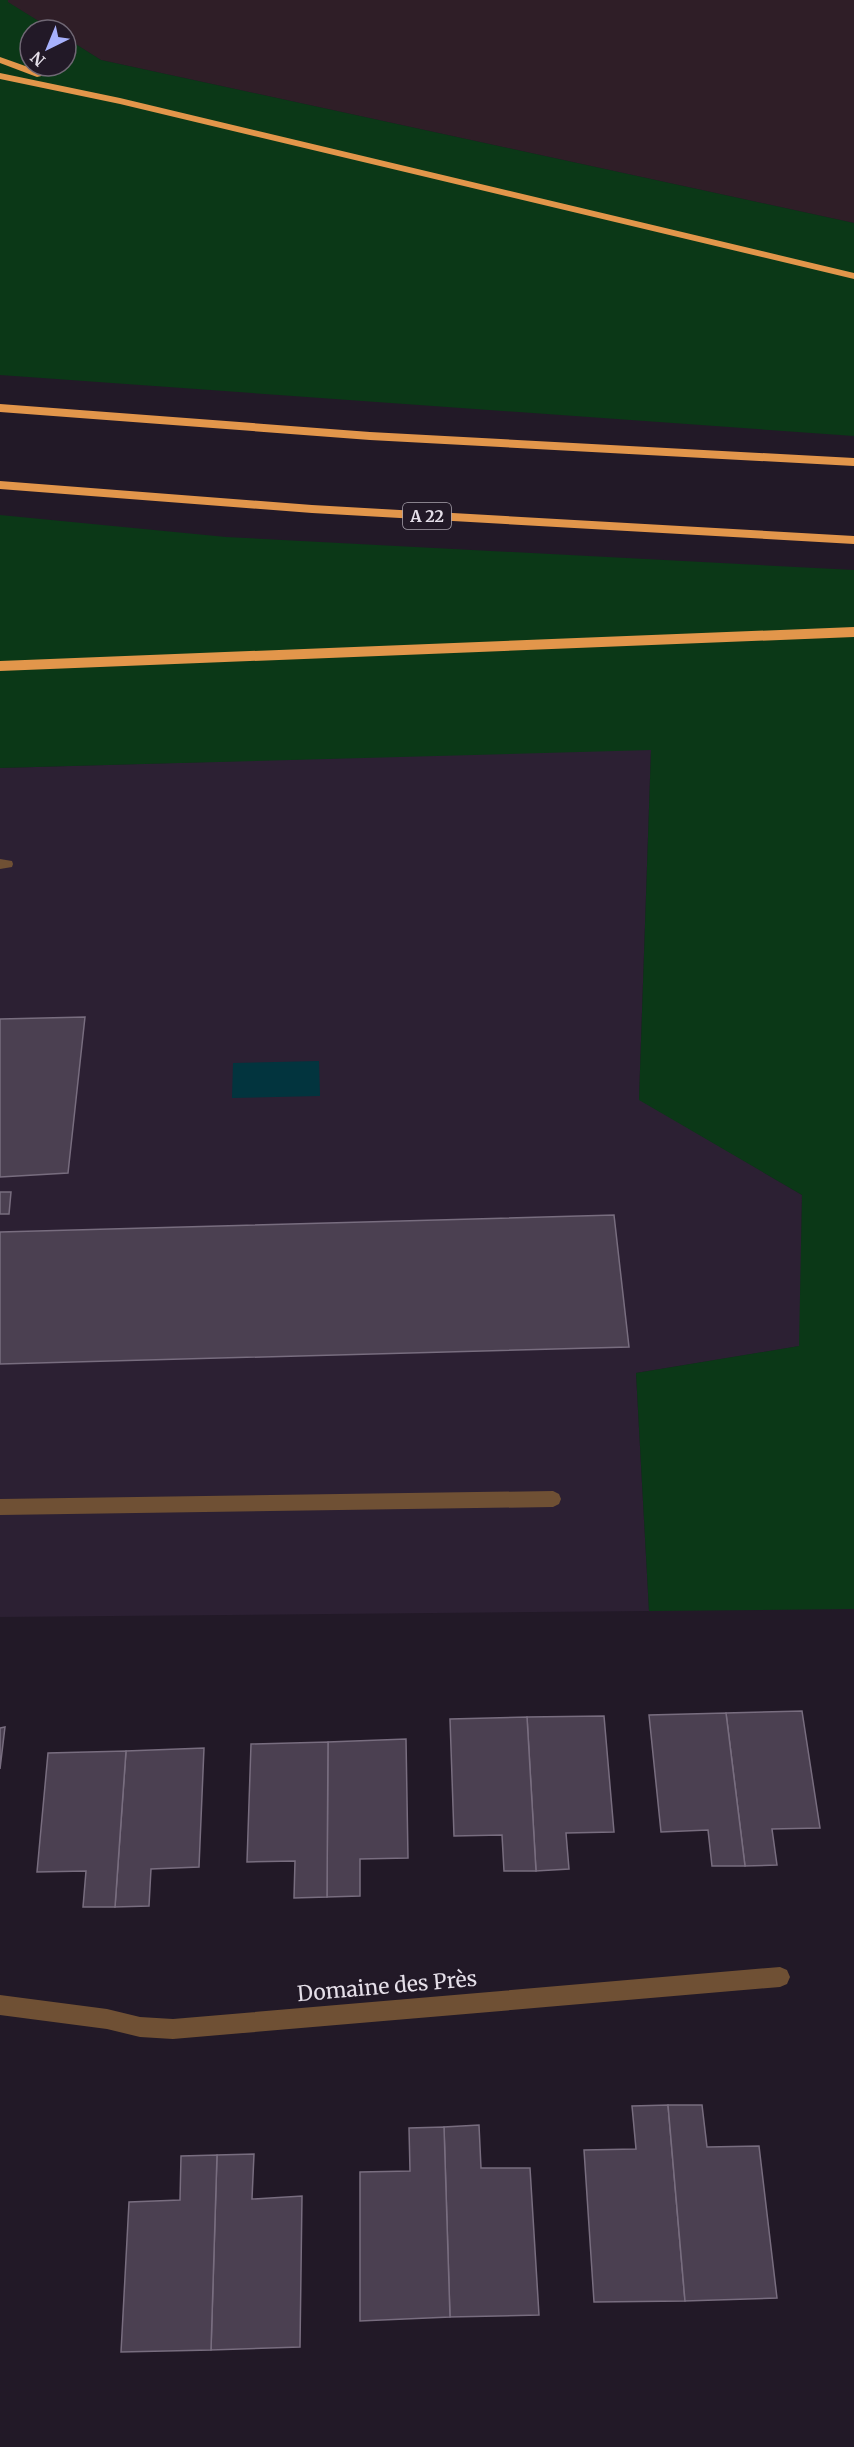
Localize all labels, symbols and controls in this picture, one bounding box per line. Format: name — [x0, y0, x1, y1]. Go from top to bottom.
north arrow — [18, 18, 78, 78]
text: N — [26, 47, 49, 71]
road number: A 22 — [403, 503, 451, 529]
street label: Domaine des Près — [296, 1965, 478, 2007]

